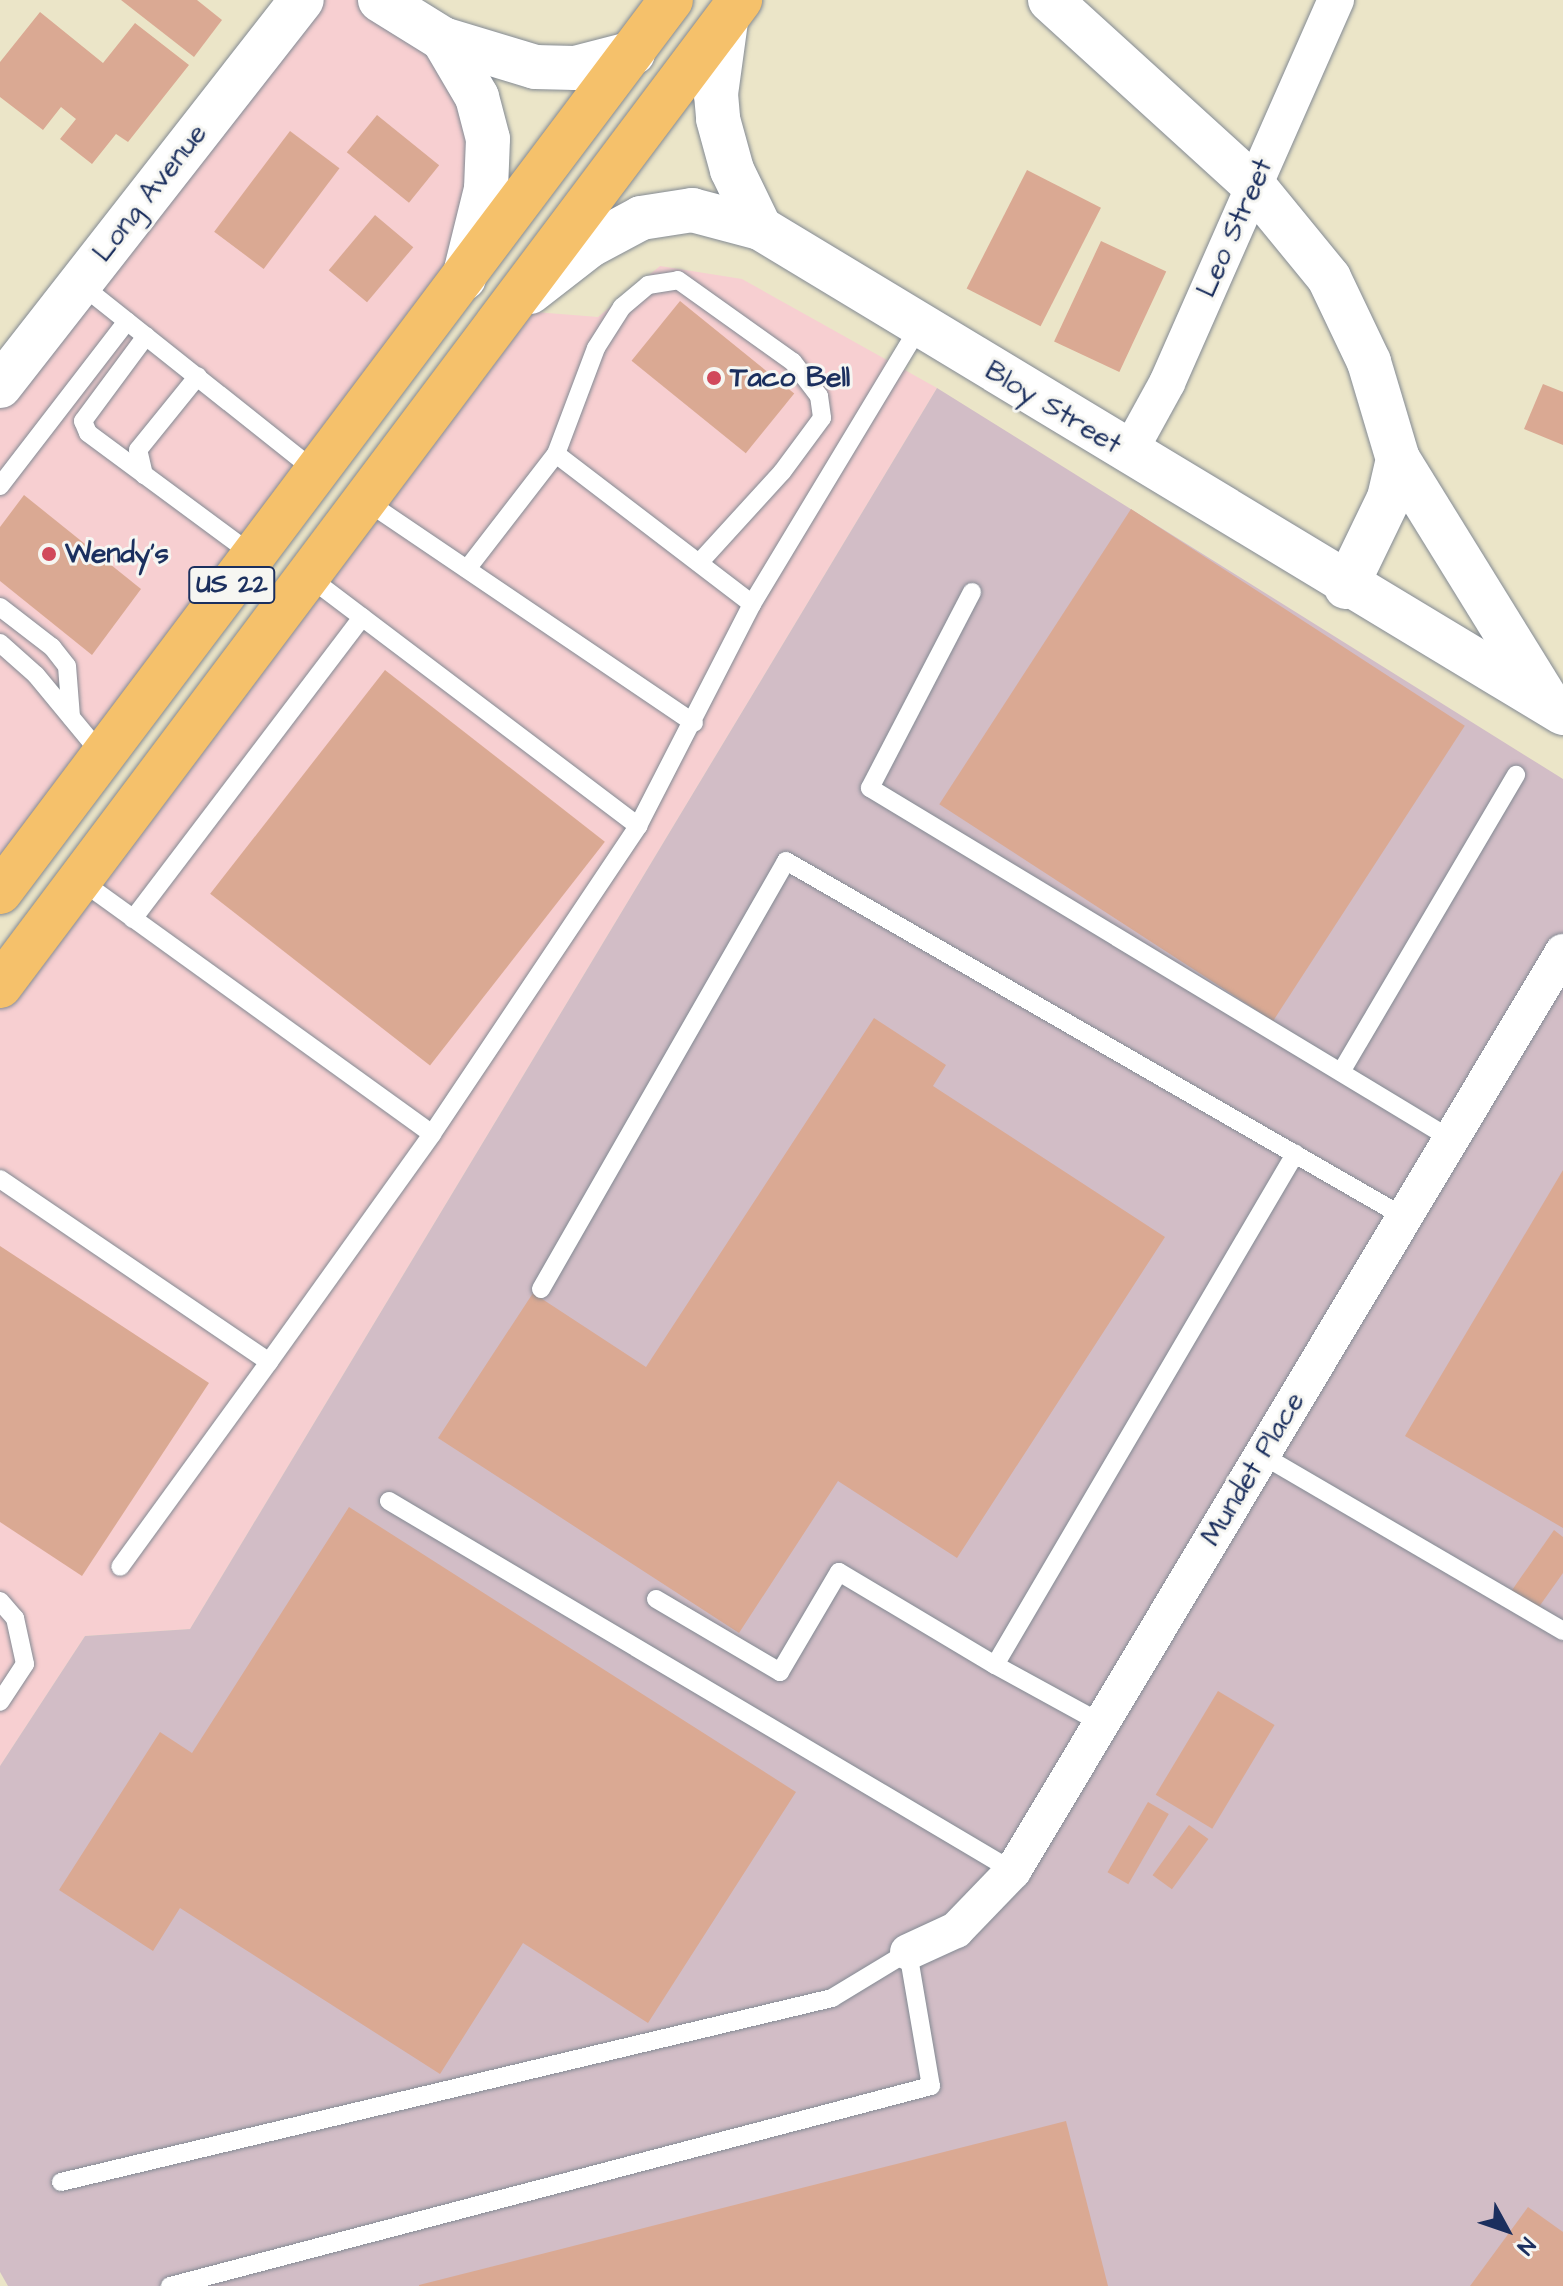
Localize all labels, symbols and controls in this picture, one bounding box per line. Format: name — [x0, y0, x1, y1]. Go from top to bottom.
street label: Long Avenue — [86, 117, 214, 269]
street label: Leo Street — [1190, 154, 1280, 302]
street label: Bloy Street — [979, 354, 1127, 462]
place label: Taco Bell — [730, 361, 850, 395]
marker: Taco Bell — [705, 369, 723, 387]
place label: Wendy's — [65, 537, 169, 571]
marker: Wendy's — [40, 545, 58, 563]
road number: US 22 — [188, 563, 276, 607]
street label: Mundet Place — [1194, 1386, 1312, 1552]
north arrow — [1467, 2190, 1547, 2270]
text: N — [1509, 2230, 1542, 2261]

